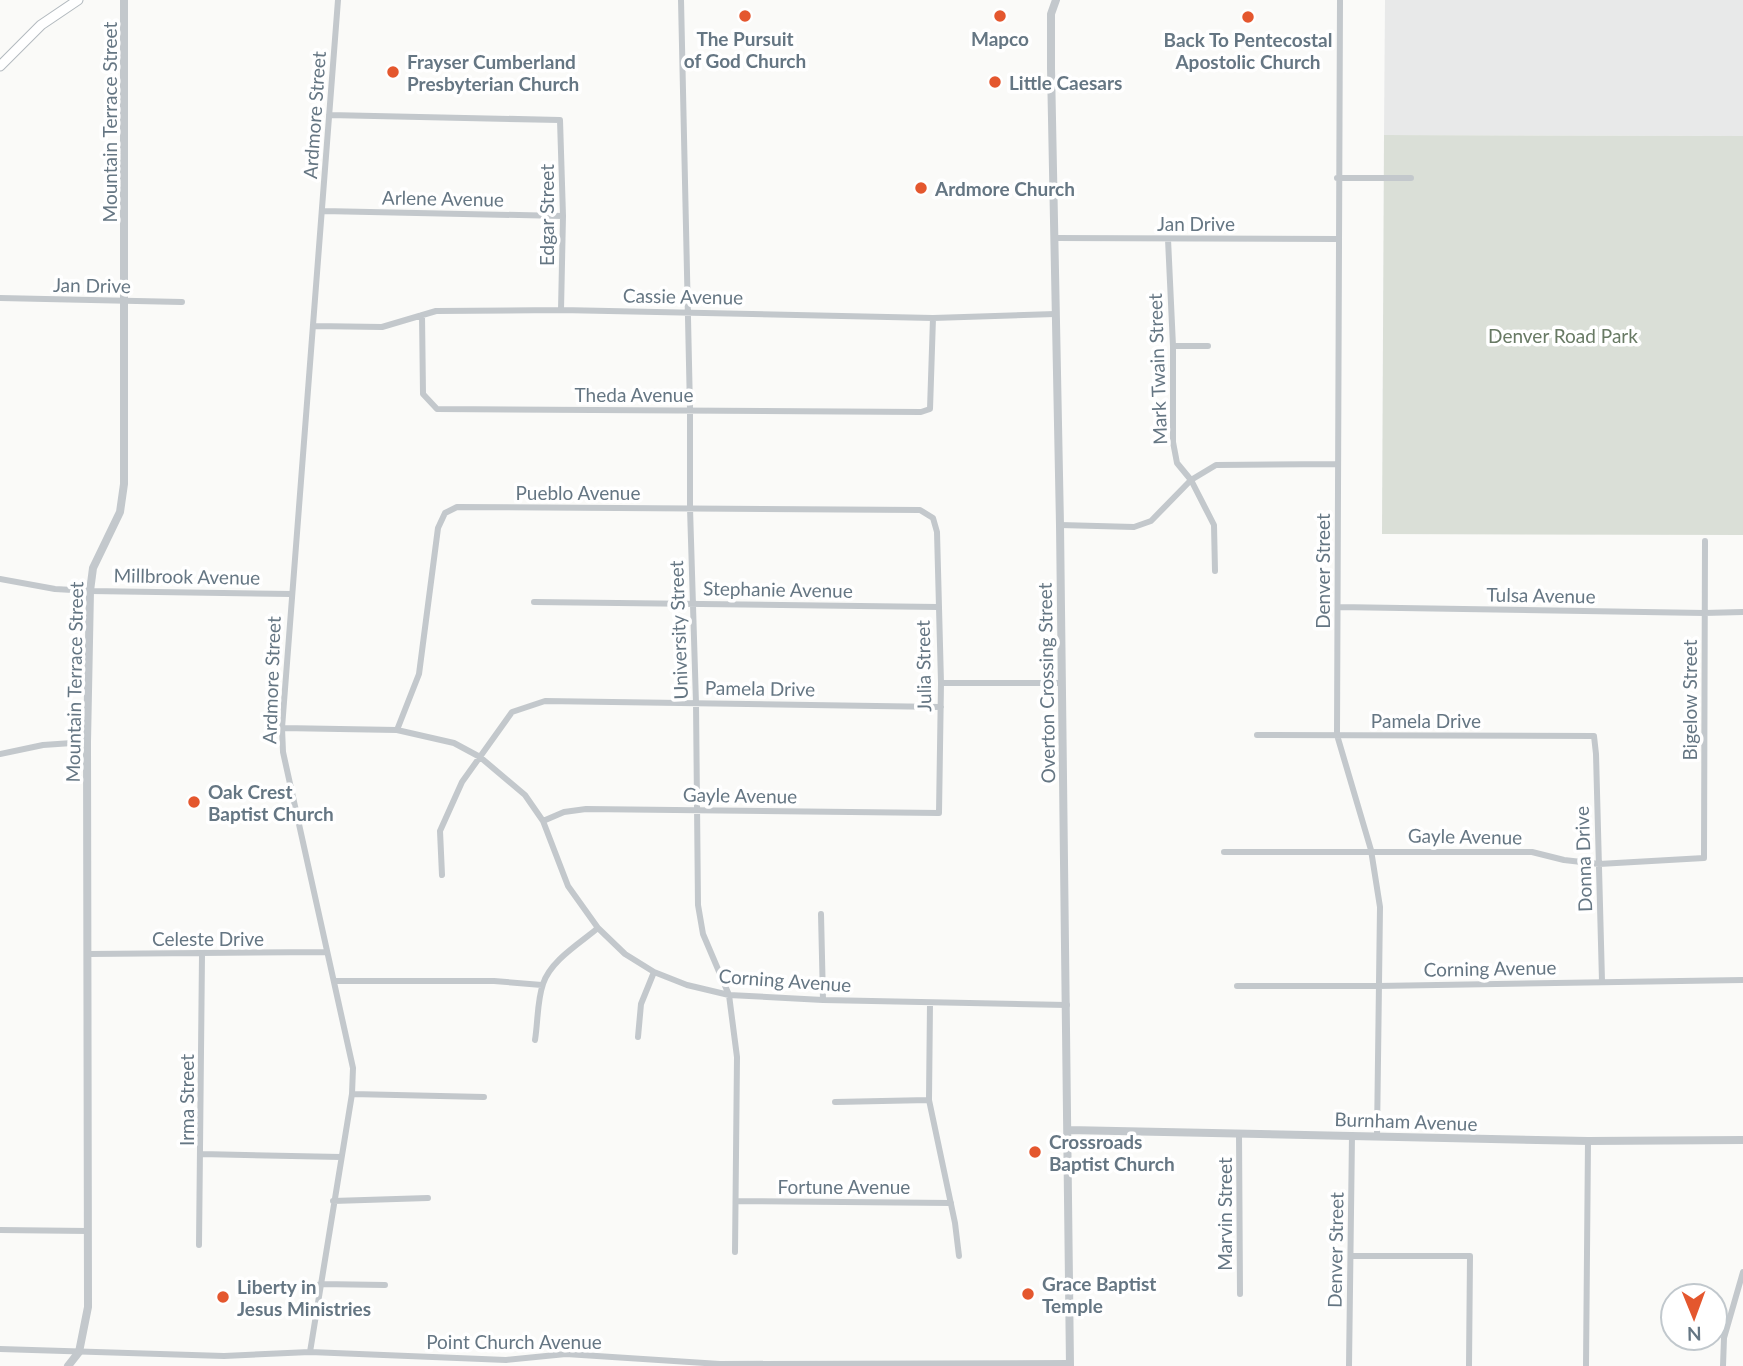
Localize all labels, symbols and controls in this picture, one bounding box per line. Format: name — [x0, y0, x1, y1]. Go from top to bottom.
marker: The Pursuit of God Church — [737, 8, 753, 24]
marker: Mapco — [992, 8, 1008, 24]
marker: Back To Pentecostal Apostolic Church — [1240, 9, 1256, 25]
street label: Mountain Terrace Street — [98, 21, 121, 222]
place label: The Pursuit of God Church — [684, 27, 806, 72]
place label: Mapco — [971, 27, 1029, 50]
place label: Back To Pentecostal Apostolic Church — [1164, 28, 1332, 73]
street label: Ardmore Street — [298, 50, 330, 180]
place label: Frayser Cumberland Presbyterian Church — [407, 50, 579, 95]
marker: Frayser Cumberland Presbyterian Church — [385, 64, 401, 80]
place label: Little Caesars — [1009, 71, 1122, 94]
marker: Little Caesars — [987, 74, 1003, 90]
street label: Edgar Street — [535, 164, 558, 266]
place label: Ardmore Church — [934, 177, 1075, 200]
marker: Ardmore Church — [913, 180, 929, 196]
street label: Arlene Avenue — [382, 185, 504, 211]
street label: Jan Drive — [1157, 212, 1235, 235]
street label: Jan Drive — [53, 273, 131, 297]
street label: Cassie Avenue — [623, 283, 743, 309]
street label: Mark Twain Street — [1143, 293, 1171, 445]
park label: Denver Road Park — [1488, 324, 1638, 347]
street label: Theda Avenue — [575, 383, 693, 406]
street label: Pueblo Avenue — [516, 481, 640, 504]
street label: Denver Street — [1311, 513, 1334, 629]
street label: University Street — [664, 560, 692, 700]
street label: Millbrook Avenue — [114, 563, 260, 589]
street label: Stephanie Avenue — [703, 576, 853, 602]
street label: Mountain Terrace Street — [61, 581, 87, 783]
street label: Overton Crossing Street — [1033, 582, 1059, 784]
street label: Tulsa Avenue — [1486, 583, 1596, 607]
street label: Ardmore Street — [257, 616, 285, 744]
street label: Julia Street — [911, 620, 935, 712]
street label: Bigelow Street — [1678, 639, 1701, 760]
street label: Pamela Drive — [705, 676, 815, 700]
street label: Pamela Drive — [1371, 709, 1481, 732]
place label: Oak Crest Baptist Church — [208, 780, 334, 825]
street label: Gayle Avenue — [683, 783, 797, 807]
marker: Oak Crest Baptist Church — [186, 794, 202, 810]
street label: Donna Drive — [1570, 806, 1596, 912]
street label: Gayle Avenue — [1408, 824, 1522, 848]
street label: Celeste Drive — [152, 927, 264, 950]
street label: Corning Avenue — [1423, 955, 1557, 981]
street label: Corning Avenue — [718, 964, 852, 996]
street label: Irma Street — [175, 1054, 198, 1146]
street label: Burnham Avenue — [1334, 1107, 1478, 1135]
place label: Crossroads Baptist Church — [1049, 1130, 1175, 1175]
marker: Crossroads Baptist Church — [1027, 1144, 1043, 1160]
street label: Marvin Street — [1213, 1157, 1236, 1271]
street label: Fortune Avenue — [778, 1175, 910, 1198]
street label: Denver Street — [1322, 1192, 1348, 1308]
place label: Grace Baptist Temple — [1042, 1272, 1156, 1317]
place label: Liberty in Jesus Ministries — [237, 1275, 371, 1320]
north arrow — [1659, 1282, 1729, 1352]
marker: Grace Baptist Temple — [1020, 1286, 1036, 1302]
marker: Liberty in Jesus Ministries — [215, 1289, 231, 1305]
text: N — [1687, 1323, 1702, 1346]
street label: Point Church Avenue — [426, 1330, 602, 1353]

